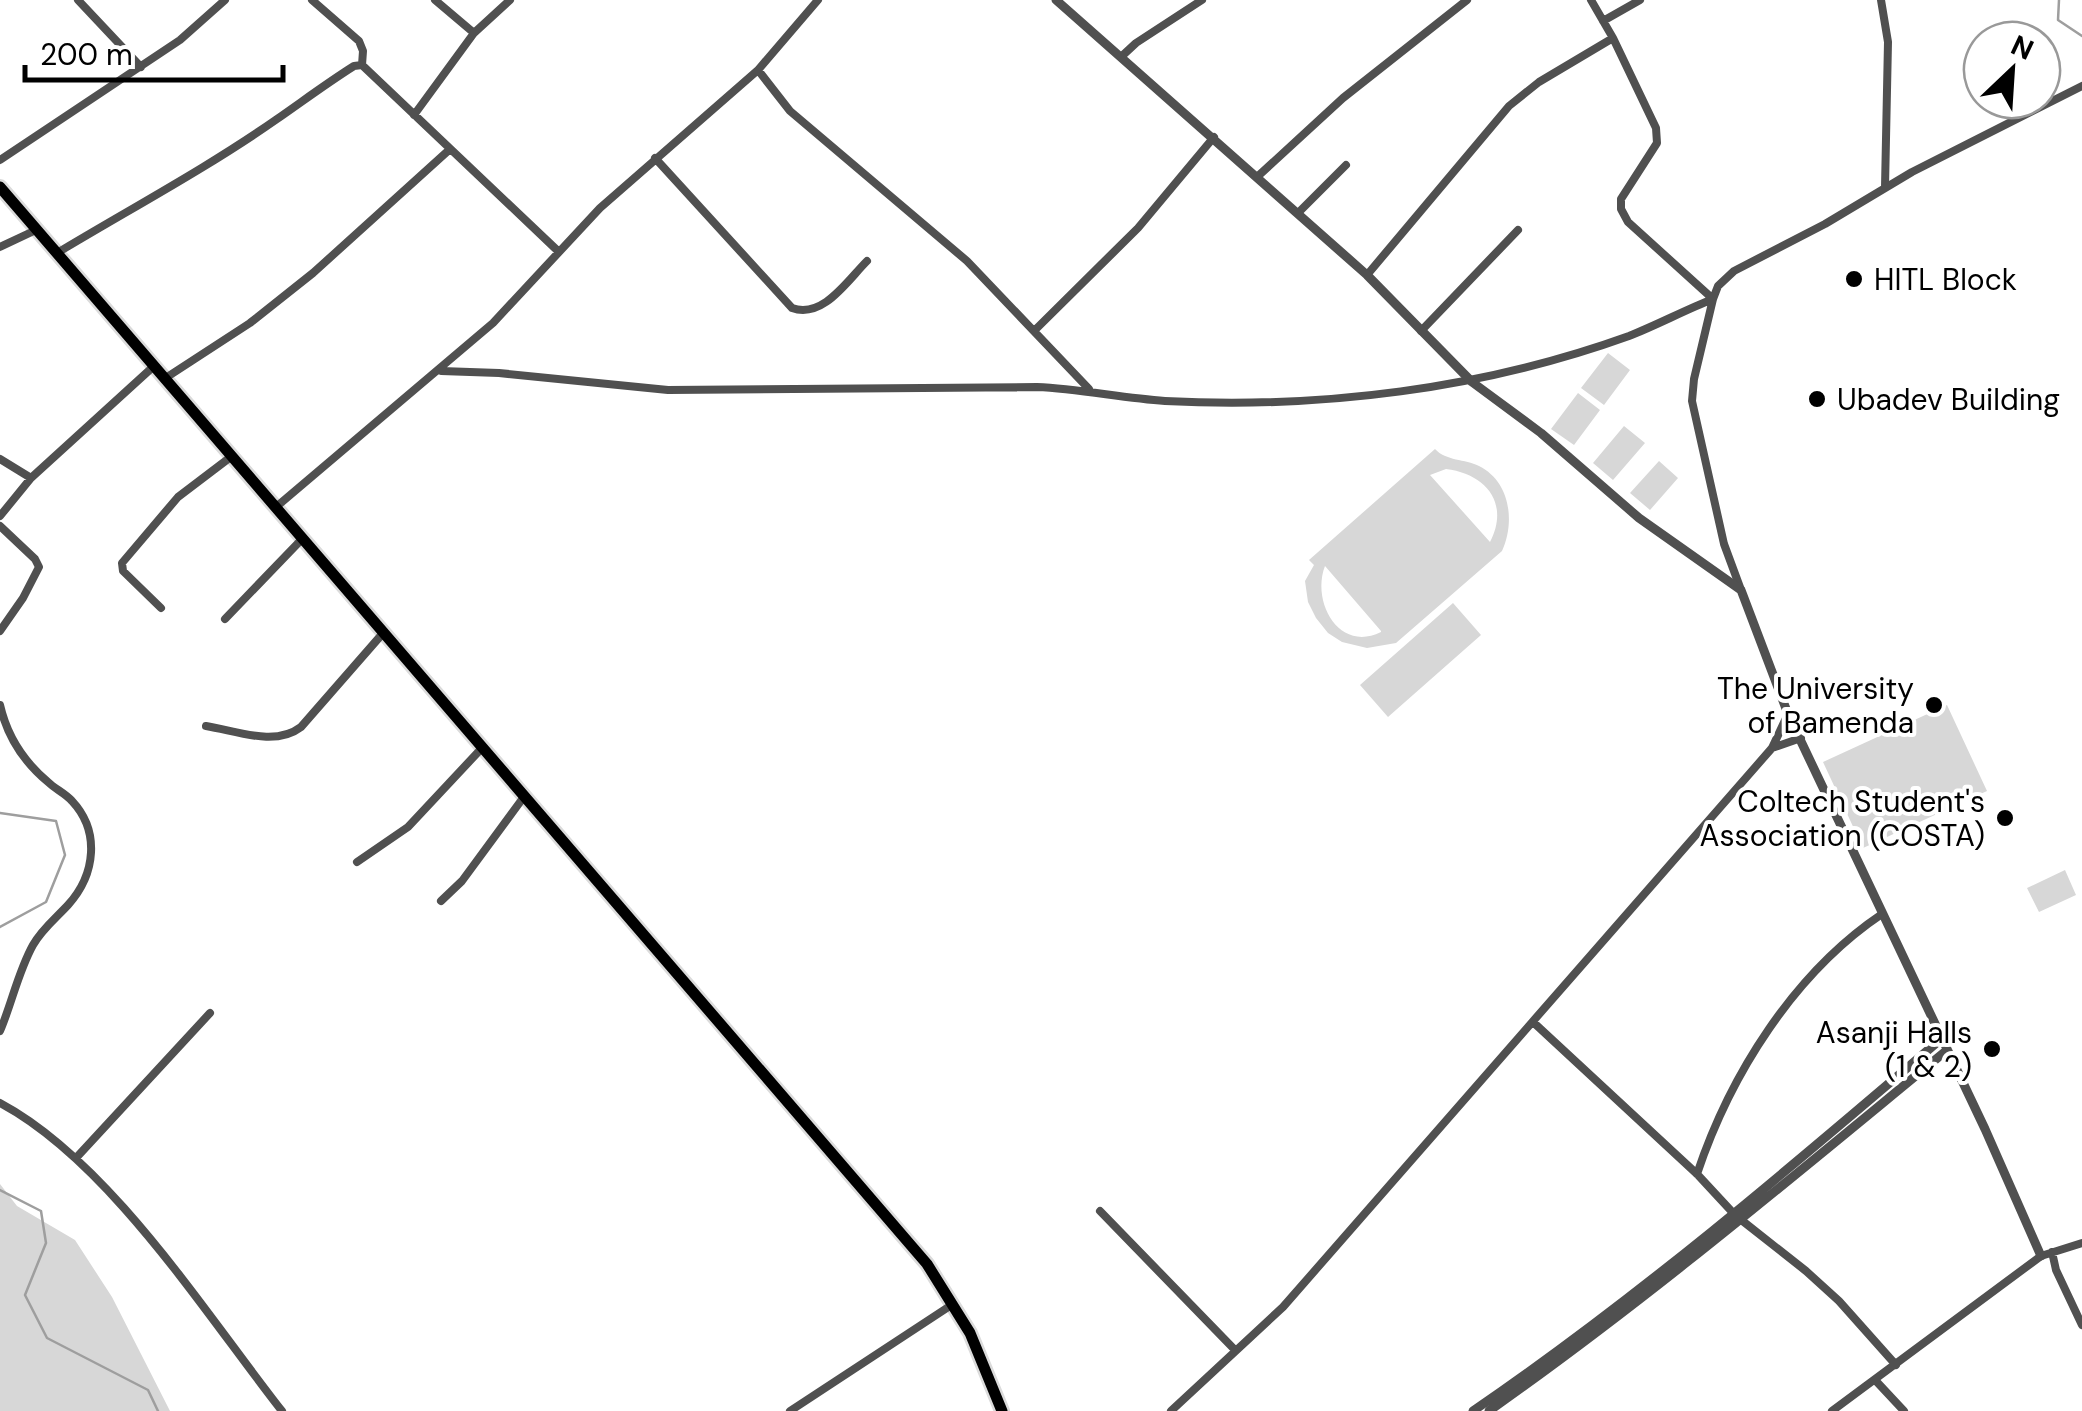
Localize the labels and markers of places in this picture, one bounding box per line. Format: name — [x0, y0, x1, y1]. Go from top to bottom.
place label: HITL Block — [1874, 260, 2017, 299]
marker: HITL Block — [1843, 268, 1865, 290]
place label: Ubadev Building — [1837, 380, 2060, 419]
marker: Ubadev Building — [1806, 388, 1828, 410]
place label: The University of Bamenda — [1717, 669, 1914, 742]
marker: The University of Bamenda — [1923, 694, 1945, 716]
place label: Coltech Student's Association (COSTA) — [1700, 782, 1985, 855]
marker: Coltech Student's Association (COSTA) — [1994, 807, 2016, 829]
place label: Asanji Halls (1 & 2) — [1816, 1013, 1972, 1086]
marker: Asanji Halls (1 & 2) — [1981, 1038, 2003, 1060]

